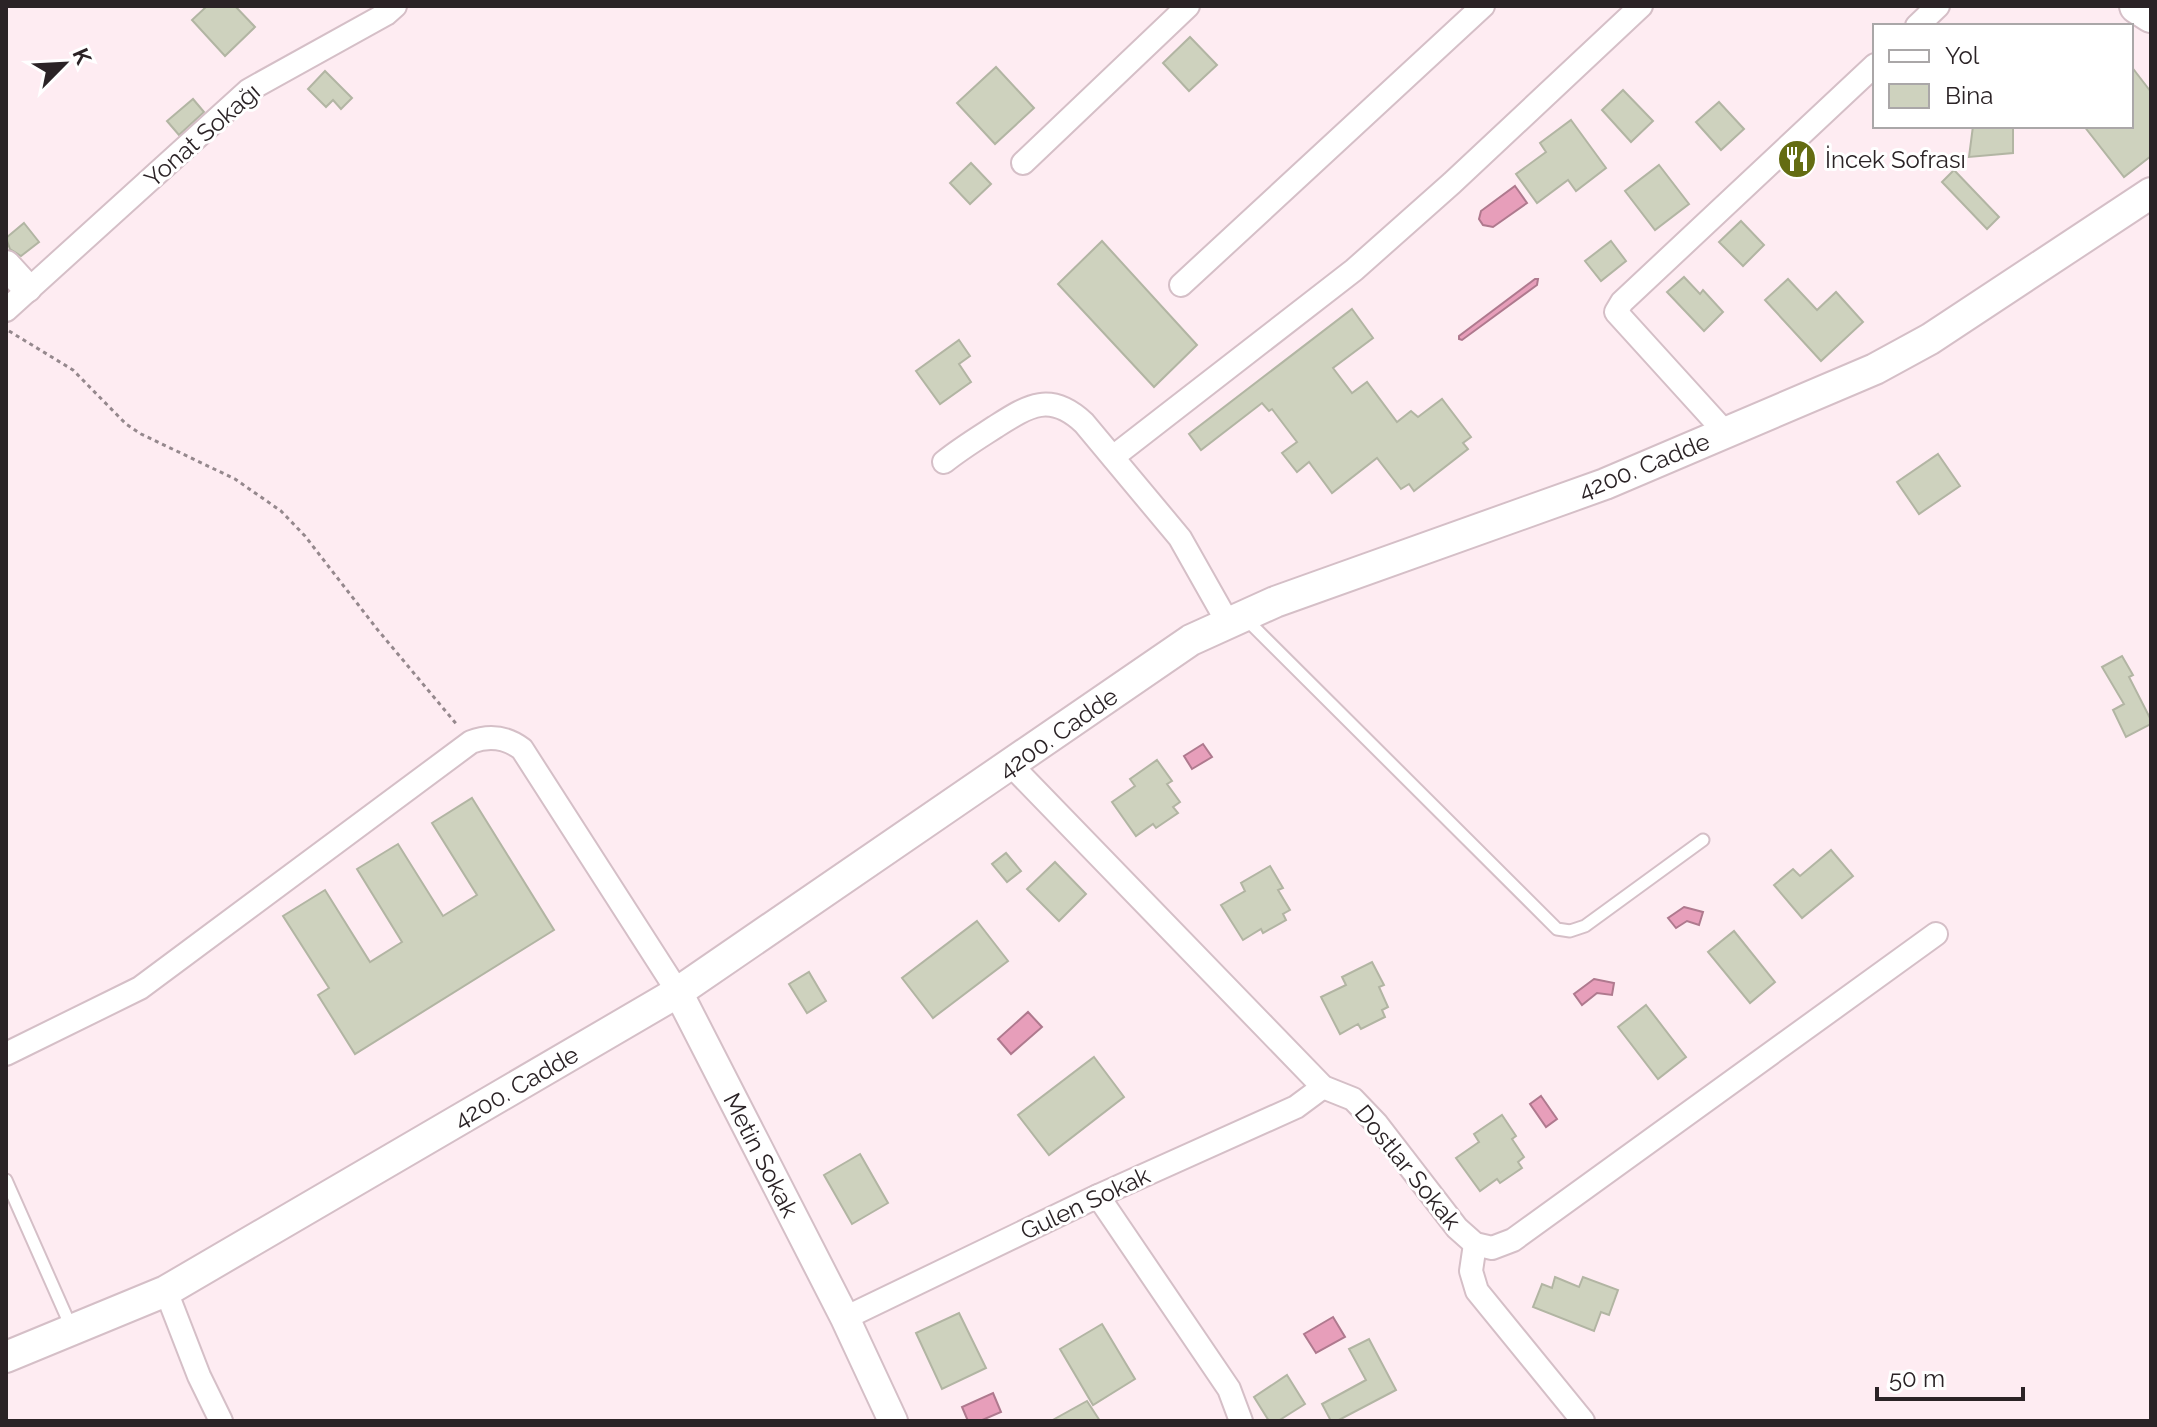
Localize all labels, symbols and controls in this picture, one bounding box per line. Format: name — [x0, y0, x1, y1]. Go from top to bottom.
north arrow — [24, 24, 104, 104]
legend — [1873, 24, 2133, 128]
text: Yol — [1945, 41, 1980, 70]
text: K — [67, 44, 97, 68]
street label: Yonat Sokağı — [138, 77, 266, 193]
text: Bina — [1945, 81, 1993, 110]
restaurant icon: İncek Sofrası — [1776, 138, 1818, 180]
place label: İncek Sofrası — [1825, 145, 1966, 174]
street label: 4200. Cadde — [1574, 426, 1714, 506]
street label: 4200. Cadde — [993, 681, 1123, 785]
street label: 4200. Cadde — [449, 1040, 583, 1134]
street label: Metin Sokak — [717, 1088, 805, 1222]
street label: Dostlar Sokak — [1349, 1099, 1467, 1235]
street label: Gulen Sokak — [1016, 1160, 1155, 1246]
scale bar — [1877, 1351, 2023, 1401]
text: 50 m — [1889, 1364, 1945, 1393]

